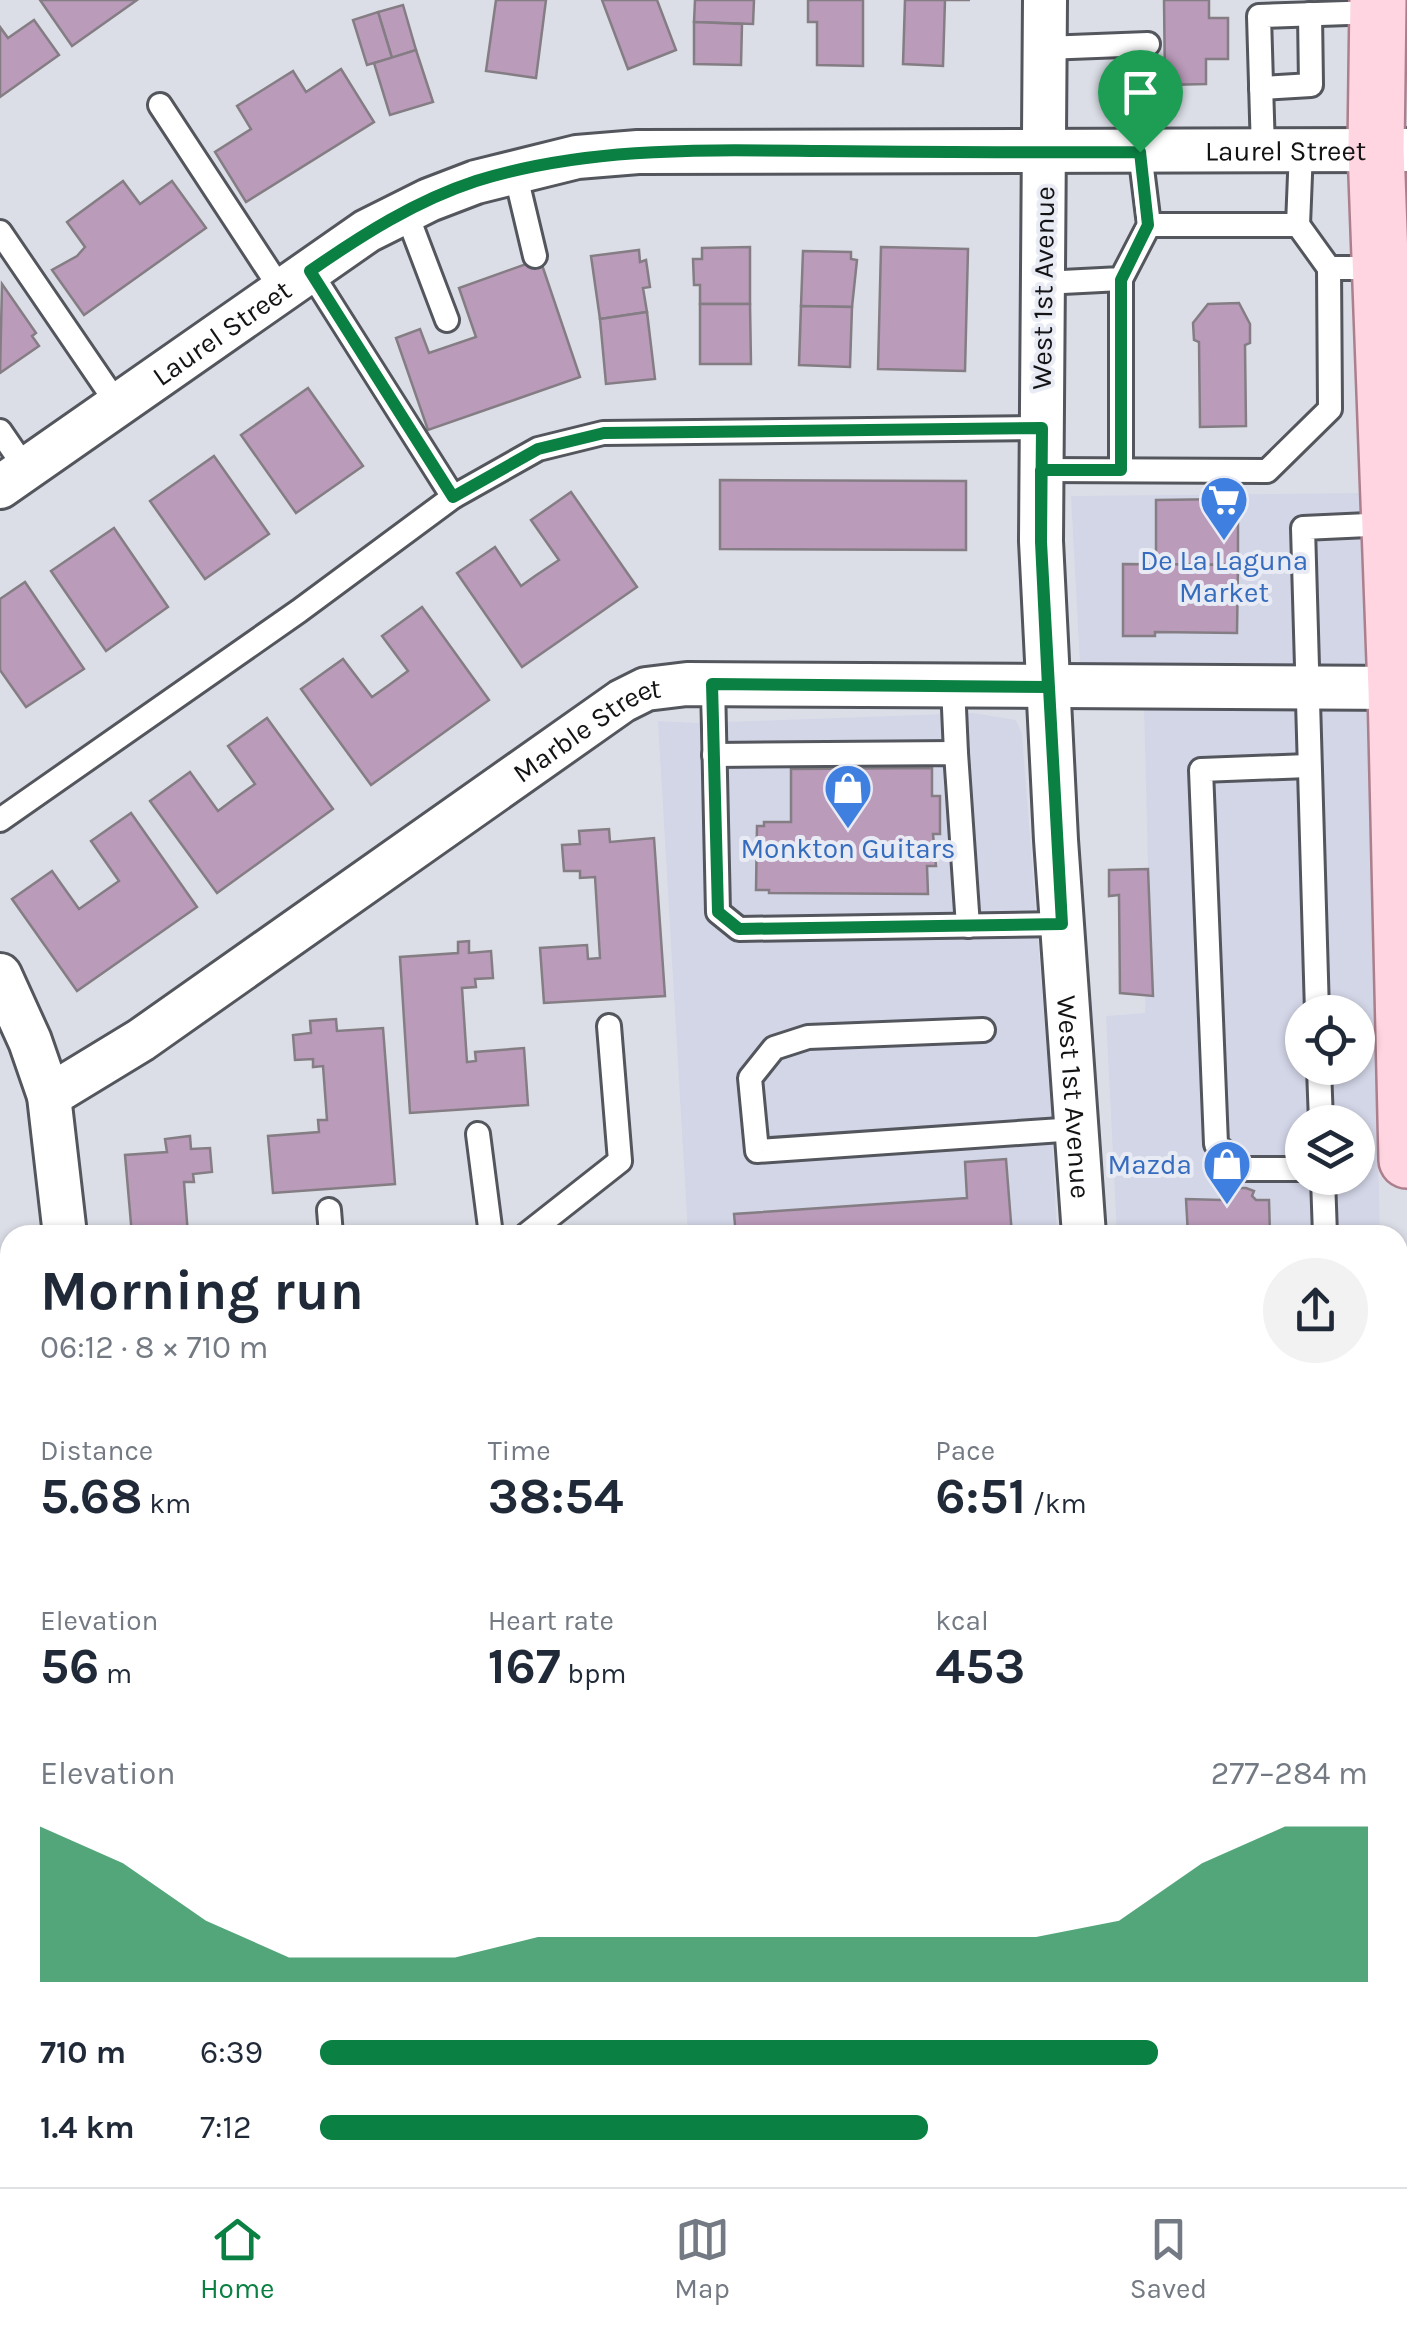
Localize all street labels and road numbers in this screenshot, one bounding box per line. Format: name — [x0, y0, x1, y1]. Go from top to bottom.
street label: Laurel Street — [1205, 134, 1366, 167]
street label: West 1st Avenue — [1025, 186, 1061, 390]
street label: Laurel Street — [146, 273, 297, 392]
street label: Marble Street — [506, 671, 663, 789]
street label: West 1st Avenue — [1051, 994, 1098, 1200]

